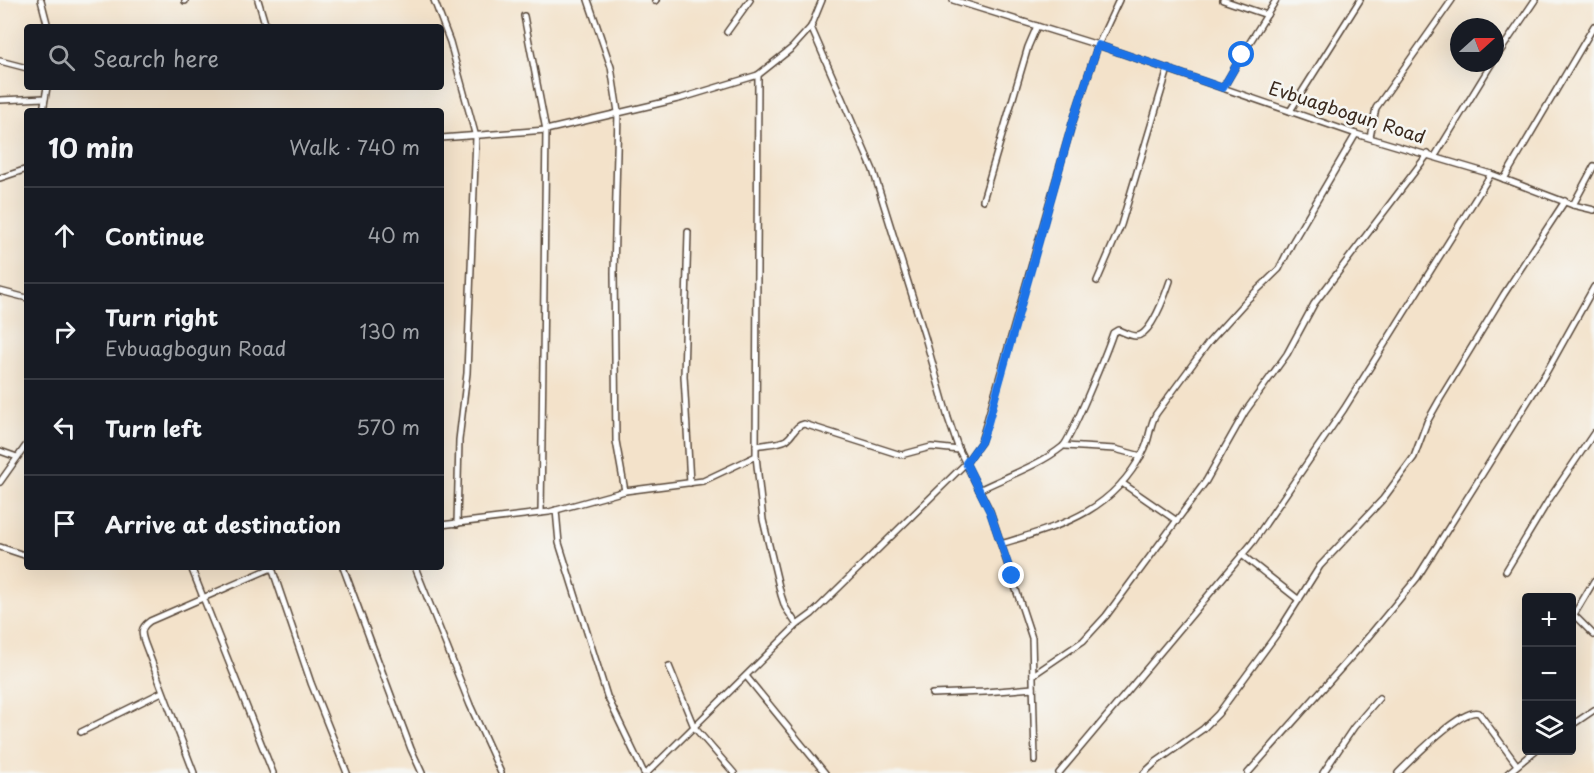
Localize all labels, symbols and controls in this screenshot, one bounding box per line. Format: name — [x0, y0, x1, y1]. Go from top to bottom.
north arrow — [1450, 18, 1504, 72]
search box — [24, 24, 444, 90]
icon: search — [45, 41, 78, 74]
text: Search here — [93, 41, 219, 74]
route start — [1228, 41, 1254, 67]
street label: Evbuagbogun Road — [1266, 74, 1429, 150]
text: 10 min — [48, 128, 134, 167]
text: Walk · 740 m — [289, 132, 420, 162]
icon: ahead — [48, 219, 81, 252]
text: Continue — [105, 219, 204, 252]
text: 40 m — [368, 220, 420, 250]
text: Turn right — [105, 300, 218, 333]
icon: right — [48, 315, 81, 348]
text: 130 m — [360, 316, 420, 346]
text: Evbuagbogun Road — [105, 333, 286, 363]
icon: left — [48, 411, 81, 444]
text: Turn left — [105, 411, 202, 444]
text: 570 m — [356, 412, 420, 442]
icon: arrive — [48, 507, 81, 540]
text: Arrive at destination — [105, 507, 341, 540]
route end — [998, 562, 1024, 588]
map controls — [1522, 593, 1576, 755]
button: + — [1522, 593, 1576, 647]
button: − — [1522, 647, 1576, 701]
button: layers — [1522, 701, 1576, 755]

